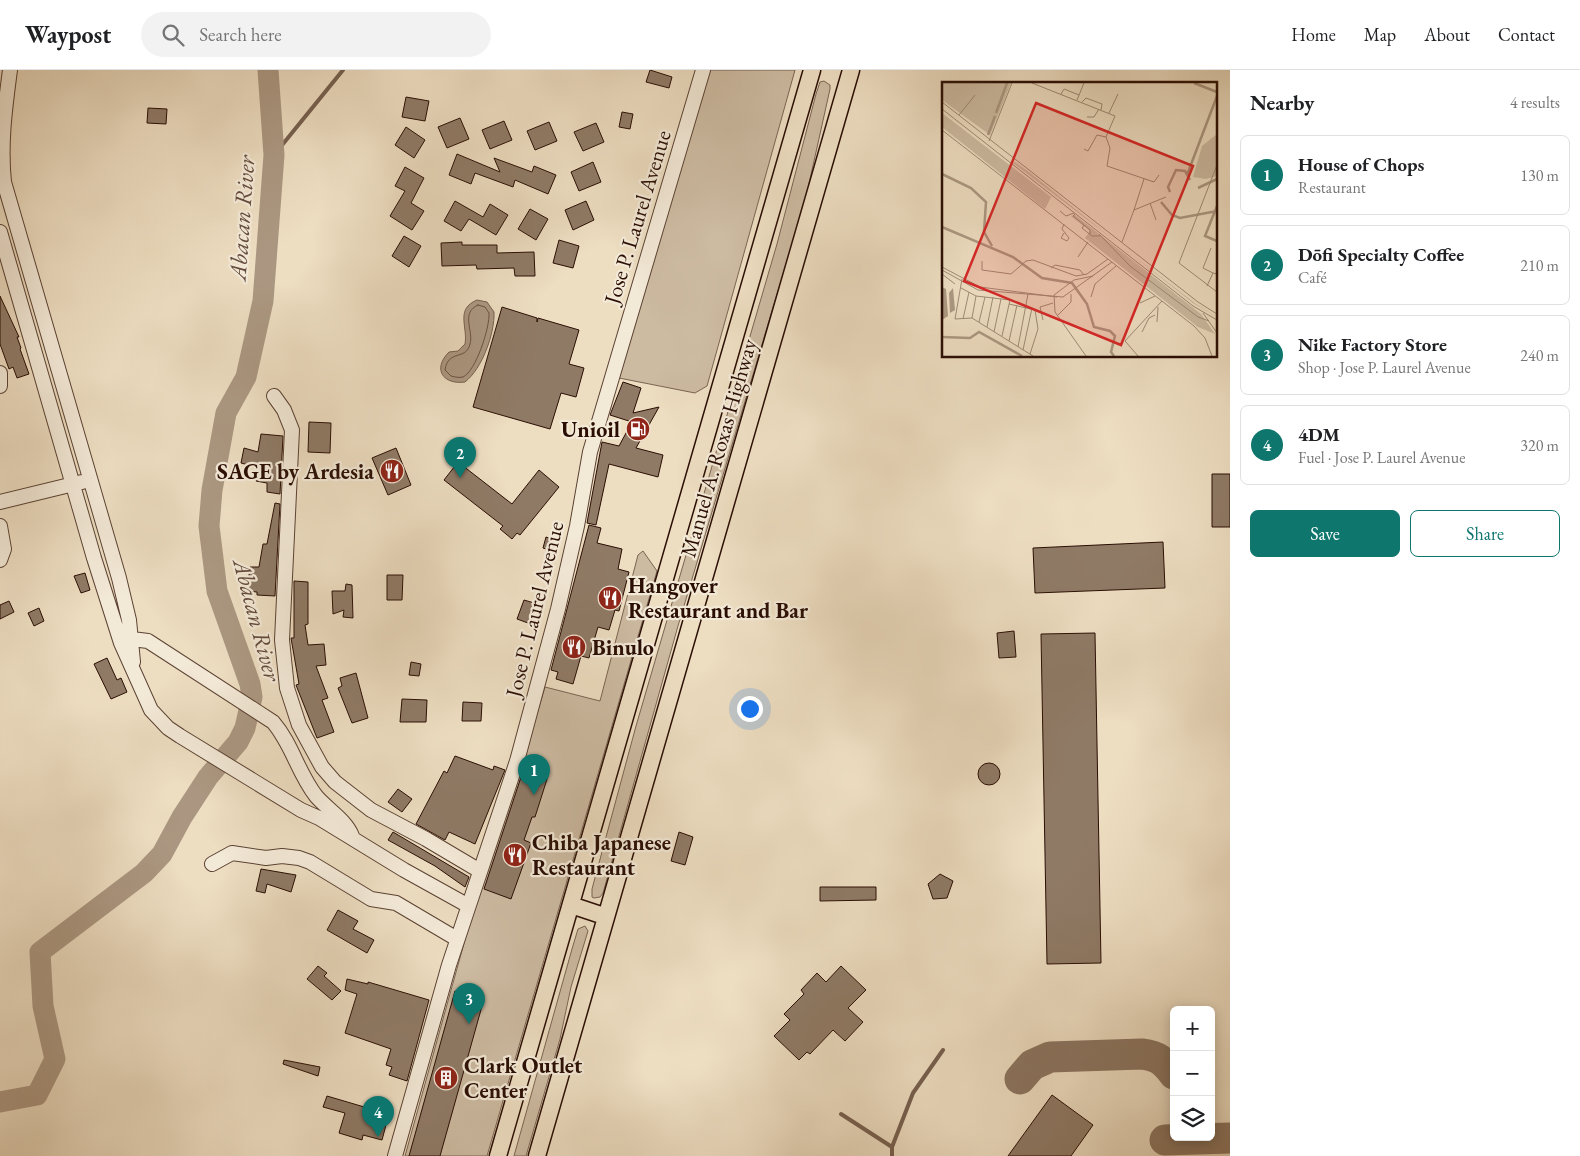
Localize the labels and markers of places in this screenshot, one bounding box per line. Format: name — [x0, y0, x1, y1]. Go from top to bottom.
place label: Unioil — [561, 415, 620, 444]
fuel station icon: Unioil — [625, 416, 651, 442]
pin: 2 — [444, 437, 476, 478]
place label: SAGE by Ardesia — [217, 457, 374, 486]
restaurant icon: SAGE by Ardesia — [379, 458, 405, 484]
place label: Hangover Restaurant and Bar — [628, 571, 809, 625]
restaurant icon: Hangover Restaurant and Bar — [597, 585, 623, 611]
place label: Binulo — [592, 633, 654, 662]
restaurant icon: Binulo — [561, 634, 587, 660]
pin: 1 — [518, 754, 550, 795]
place label: Chiba Japanese Restaurant — [532, 828, 671, 882]
restaurant icon: Chiba Japanese Restaurant — [502, 842, 528, 868]
pin: 3 — [453, 983, 485, 1024]
place label: Clark Outlet Center — [464, 1051, 583, 1105]
building icon: Clark Outlet Center — [433, 1065, 459, 1091]
pin: 4 — [362, 1096, 394, 1137]

